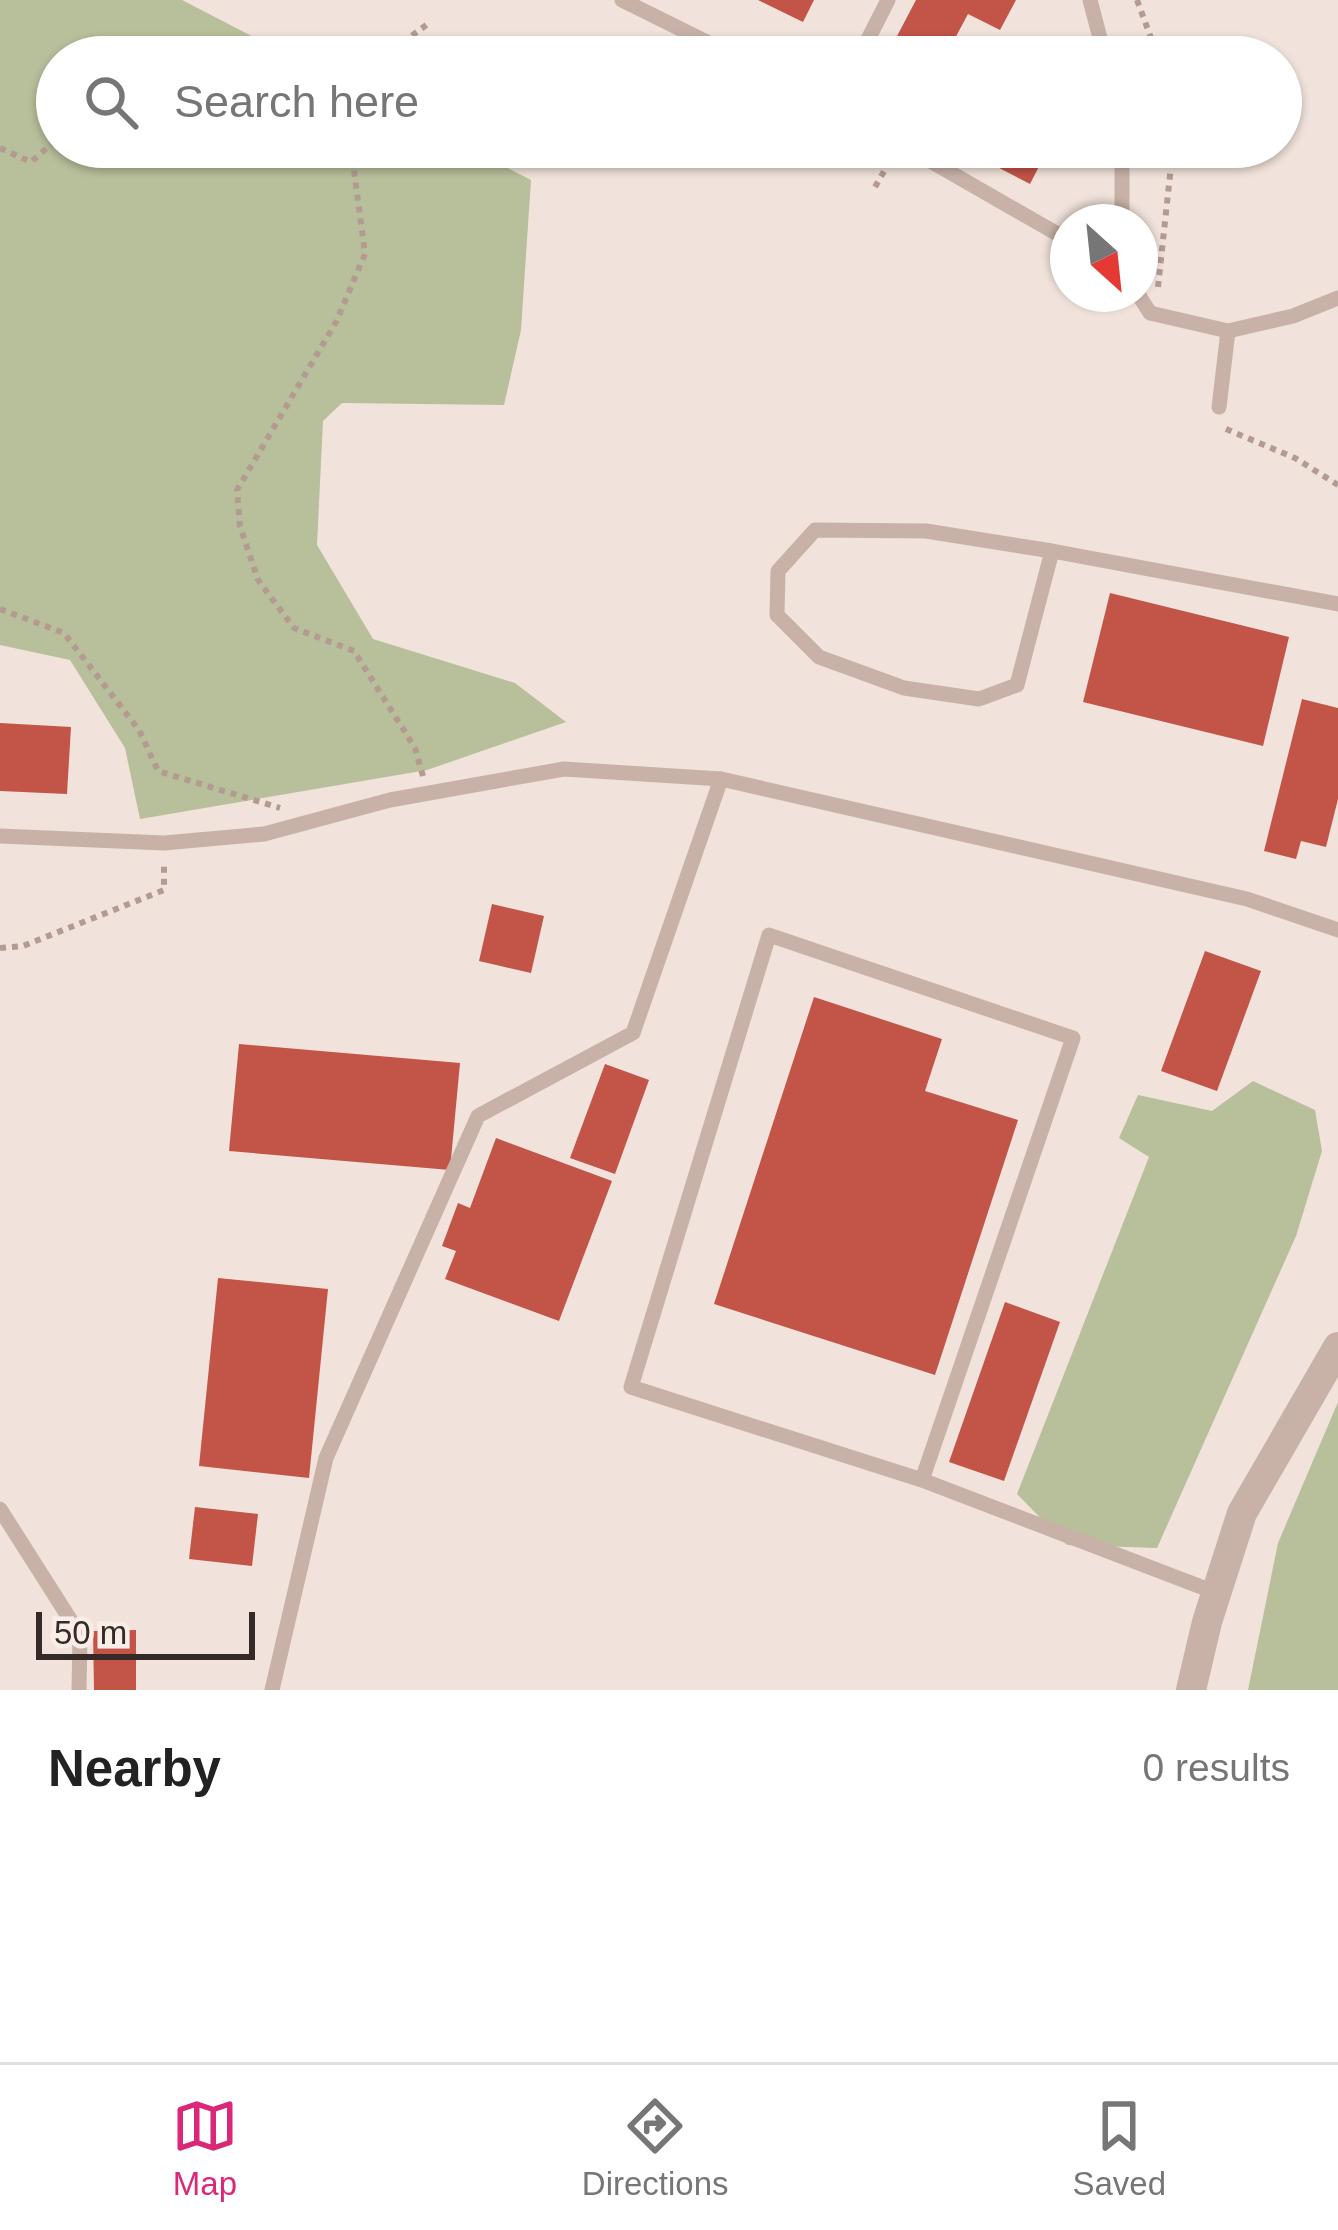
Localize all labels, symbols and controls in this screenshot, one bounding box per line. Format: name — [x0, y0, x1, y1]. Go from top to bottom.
search box — [36, 36, 1302, 168]
icon: search — [78, 69, 144, 135]
text: Search here — [174, 76, 419, 127]
north arrow — [1050, 204, 1158, 312]
scale bar — [36, 1606, 255, 1659]
text: 50 m — [54, 1614, 127, 1651]
text: Nearby — [48, 1740, 221, 1797]
text: 0 results — [1143, 1746, 1290, 1789]
tab: Map — [172, 2093, 238, 2203]
tab: Directions — [582, 2093, 729, 2203]
tab: Saved — [1072, 2093, 1166, 2203]

